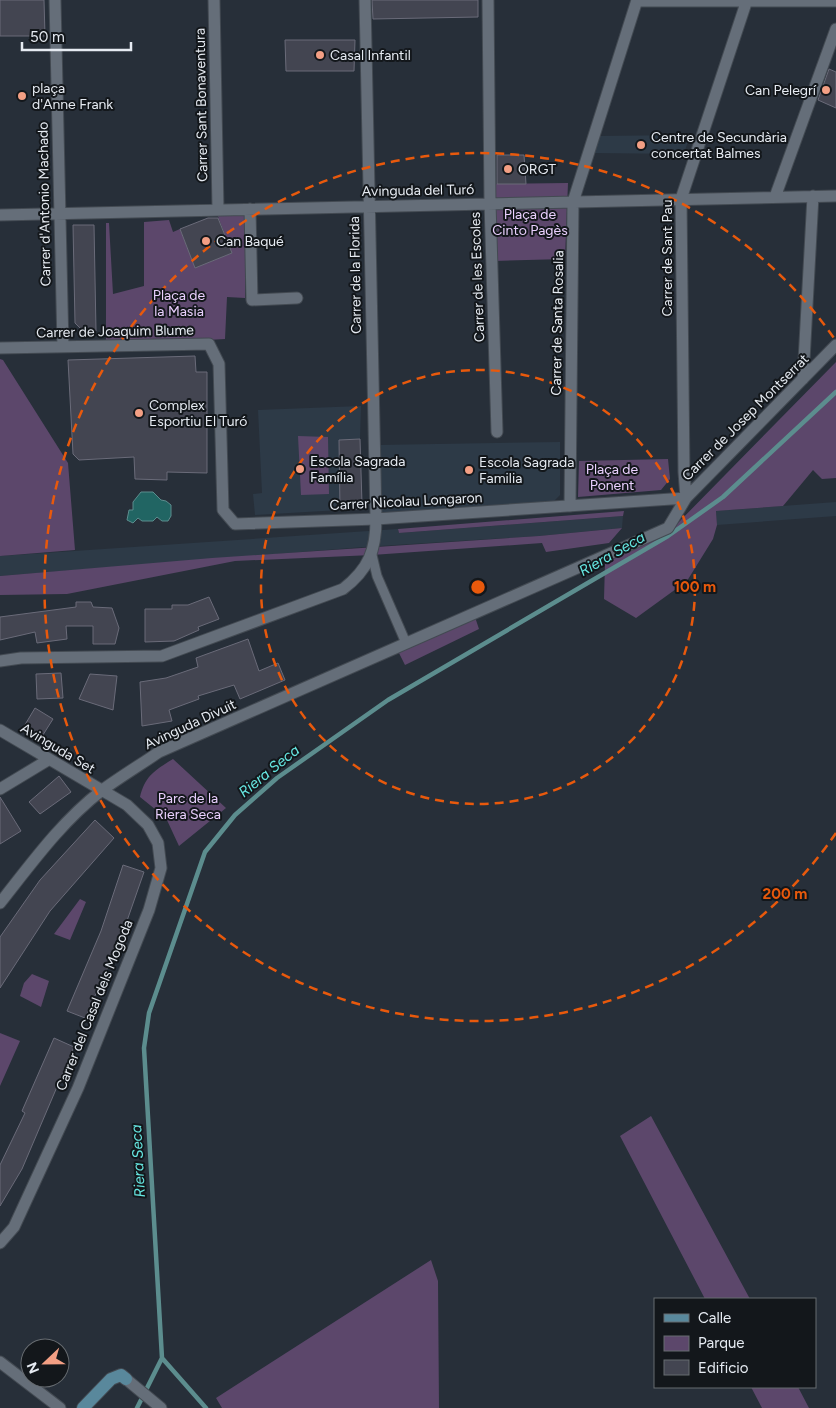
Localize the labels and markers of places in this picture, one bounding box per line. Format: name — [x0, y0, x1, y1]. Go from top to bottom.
place label: Casal Infantil — [330, 47, 411, 64]
marker: Casal Infantil — [314, 49, 326, 61]
place label: plaça d'Anne Frank — [32, 80, 113, 113]
place label: Can Pelegrí — [745, 82, 817, 99]
marker: Can Pelegrí — [820, 84, 832, 96]
marker: plaça d'Anne Frank — [16, 90, 28, 102]
place label: Centre de Secundària concertat Balmes — [651, 129, 787, 162]
marker: Centre de Secundària concertat Balmes — [635, 139, 647, 151]
place label: ORGT — [518, 161, 556, 178]
marker: ORGT — [502, 163, 514, 175]
place label: Can Baqué — [216, 233, 284, 250]
marker: Can Baqué — [200, 235, 212, 247]
place label: Complex Esportiu El Turó — [149, 397, 247, 430]
marker: Complex Esportiu El Turó — [133, 407, 145, 419]
place label: Escola Sagrada Família — [310, 453, 405, 486]
place label: Escola Sagrada Familia — [479, 454, 574, 487]
marker: Escola Sagrada Família — [294, 463, 306, 475]
marker: Escola Sagrada Familia — [463, 464, 475, 476]
centre of rings — [469, 578, 487, 596]

